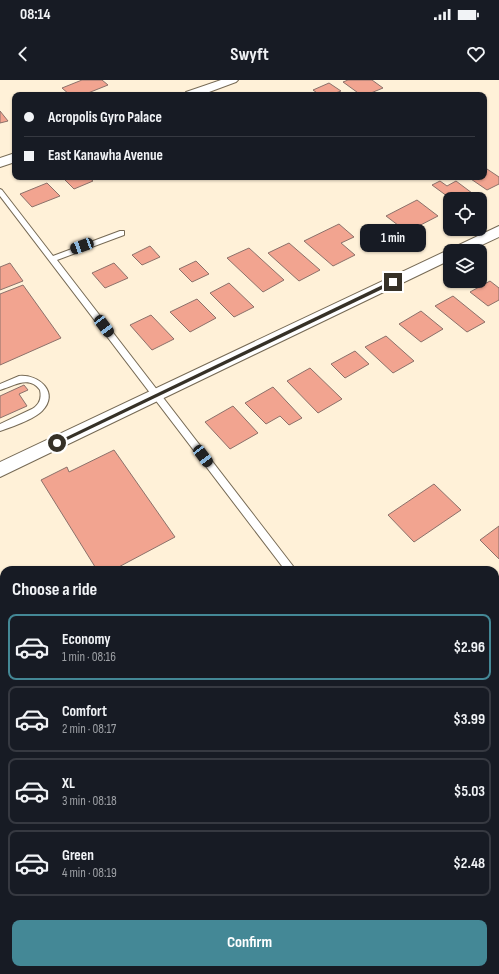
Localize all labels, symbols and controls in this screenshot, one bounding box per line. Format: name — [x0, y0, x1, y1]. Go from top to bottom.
text: 08:14 — [20, 5, 51, 24]
icon: back — [12, 43, 34, 65]
icon: heart — [465, 43, 487, 65]
text: Swyft — [230, 44, 269, 65]
text: Acropolis Gyro Palace — [48, 108, 162, 127]
text: East Kanawha Avenue — [48, 146, 163, 165]
map controls — [443, 192, 487, 288]
button: locate — [443, 192, 487, 236]
callout: 1 min — [360, 224, 426, 252]
text: 1 min — [381, 230, 405, 246]
car — [69, 236, 95, 256]
button: layers — [443, 244, 487, 288]
route end — [384, 273, 402, 291]
car — [92, 313, 116, 339]
route start — [48, 434, 66, 452]
car — [191, 443, 215, 469]
text: Choose a ride — [12, 579, 97, 600]
icon: car — [14, 629, 50, 665]
text: Economy — [62, 630, 111, 649]
text: $2.96 — [453, 638, 485, 657]
text: 1 min · 08:16 — [62, 649, 116, 665]
icon: car — [14, 701, 50, 737]
text: Comfort — [62, 702, 107, 721]
text: $3.99 — [453, 710, 485, 729]
text: 2 min · 08:17 — [62, 721, 116, 737]
icon: car — [14, 773, 50, 809]
text: XL — [62, 774, 75, 793]
text: $5.03 — [454, 782, 485, 801]
text: 3 min · 08:18 — [62, 793, 117, 809]
icon: car — [14, 845, 50, 881]
text: Green — [62, 846, 94, 865]
text: $2.48 — [453, 854, 485, 873]
text: 4 min · 08:19 — [62, 865, 117, 881]
button: Confirm — [12, 920, 487, 966]

